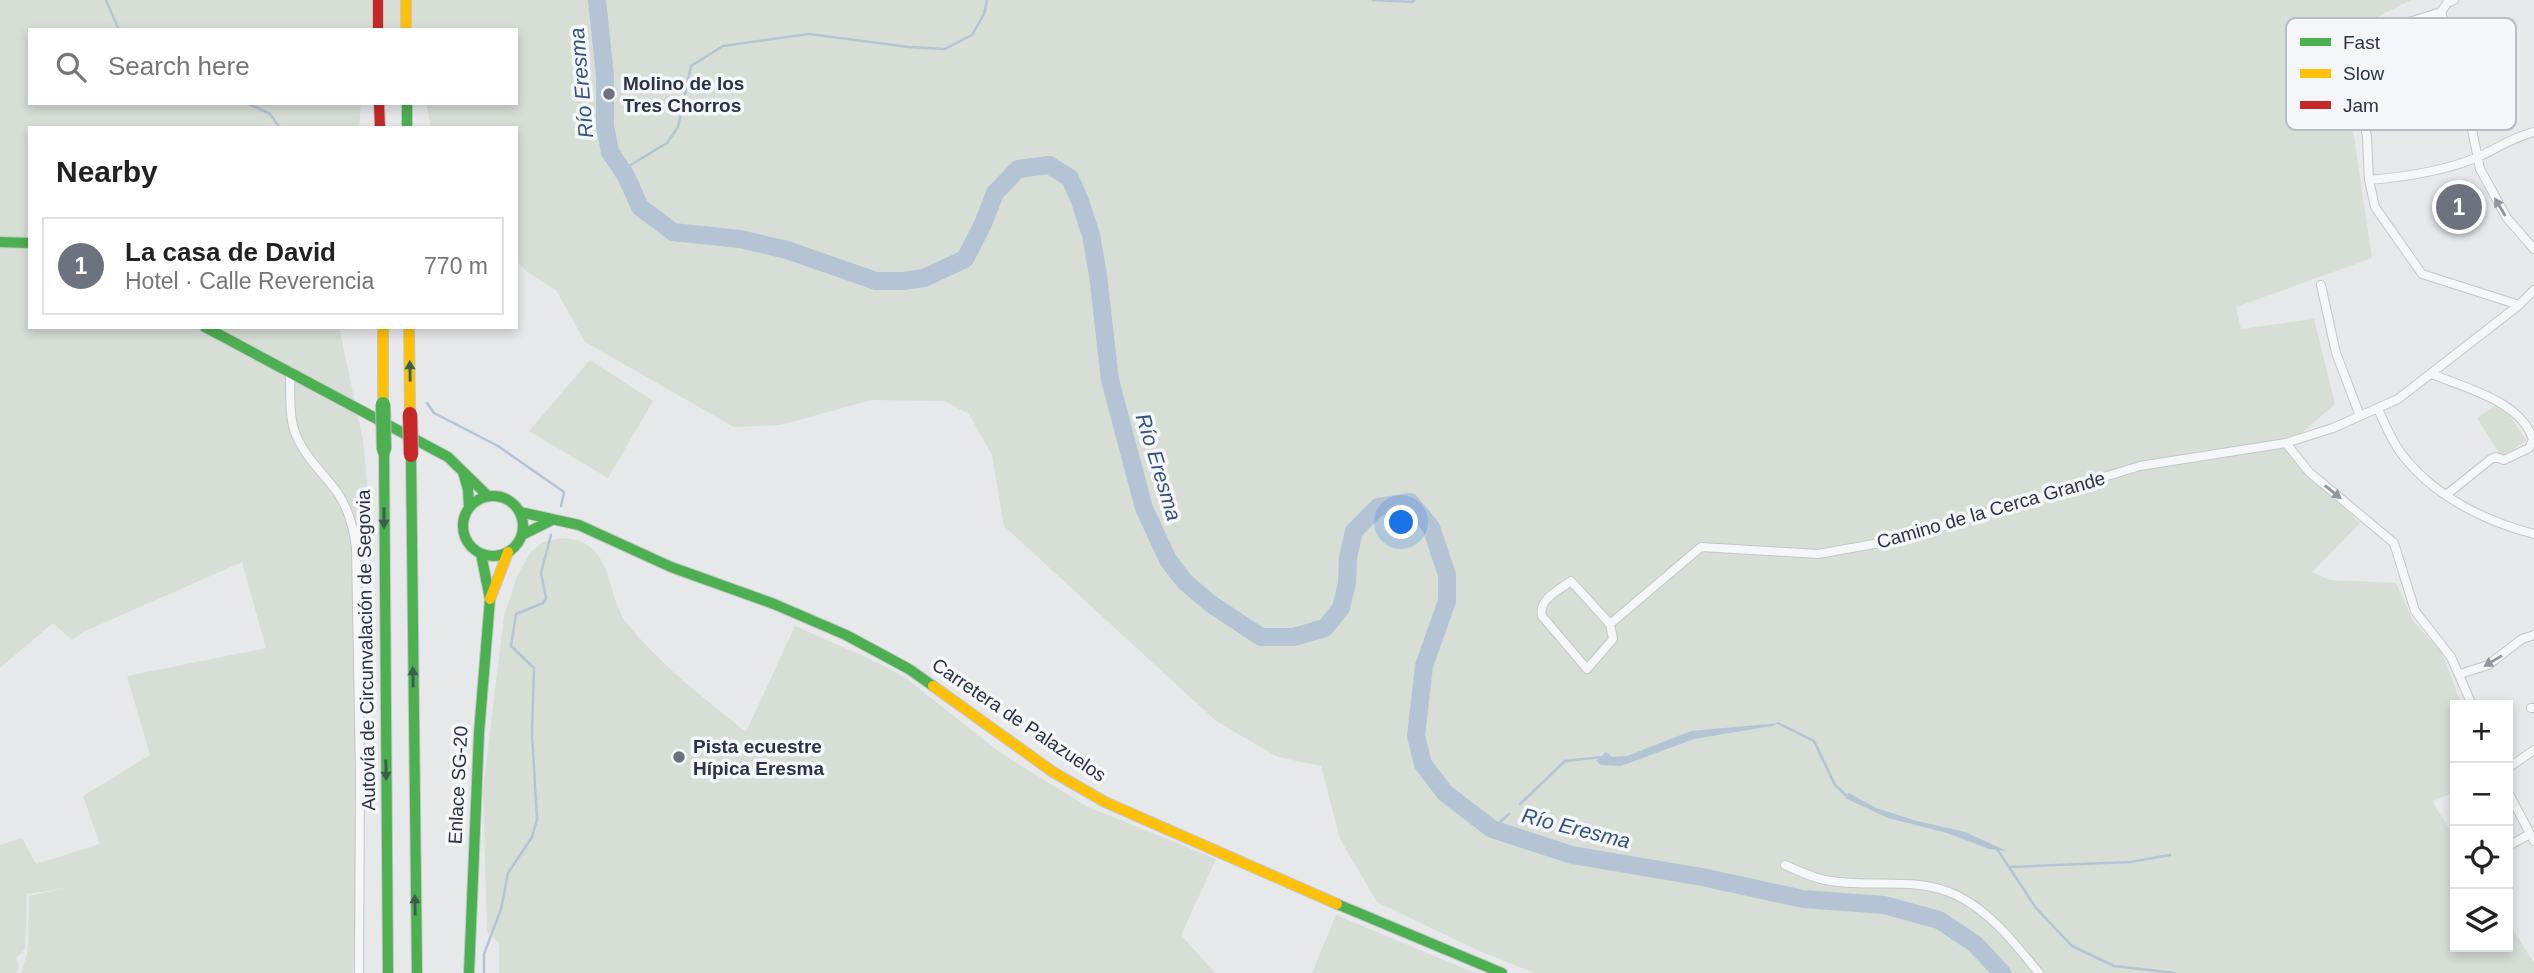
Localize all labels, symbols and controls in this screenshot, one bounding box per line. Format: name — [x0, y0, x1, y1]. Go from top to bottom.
legend — [2286, 18, 2516, 130]
water label: Río Eresma — [565, 27, 597, 139]
search box — [28, 28, 518, 105]
text: Fast — [2343, 32, 2381, 53]
icon: search — [52, 48, 90, 86]
text: Search here — [108, 51, 250, 81]
text: Slow — [2343, 63, 2384, 84]
place label: Molino de los Tres Chorros — [623, 73, 744, 116]
marker: Molino de los Tres Chorros — [601, 86, 617, 102]
text: Jam — [2343, 95, 2379, 116]
text: Nearby — [56, 155, 158, 188]
pin: 1 — [2436, 181, 2482, 233]
one-way arrow — [2494, 197, 2506, 216]
text: La casa de David — [125, 237, 336, 267]
text: 1 — [75, 253, 87, 279]
text: 770 m — [424, 253, 488, 279]
text: Hotel · Calle Reverencia — [125, 268, 374, 294]
one-way arrow — [404, 359, 416, 381]
water label: Río Eresma — [1132, 411, 1186, 523]
street label: Camino de la Cerca Grande — [1874, 467, 2108, 553]
one-way arrow — [2324, 484, 2342, 499]
street label: Autovía de Circunvalación de Segovia — [353, 489, 379, 811]
your location — [1384, 505, 1418, 539]
one-way arrow — [378, 507, 390, 529]
street label: Carretera de Palazuelos — [928, 654, 1110, 786]
one-way arrow — [2483, 654, 2503, 667]
one-way arrow — [407, 666, 419, 688]
map controls — [2450, 700, 2513, 952]
button: + — [2450, 700, 2513, 763]
street label: Enlace SG-20 — [444, 725, 472, 845]
place label: Pista ecuestre Hípica Eresma — [693, 736, 824, 779]
marker: Pista ecuestre Hípica Eresma — [671, 749, 687, 765]
one-way arrow — [381, 759, 392, 781]
button: − — [2450, 763, 2513, 826]
water label: Río Eresma — [1519, 803, 1633, 853]
button: locate — [2450, 826, 2513, 889]
button: layers — [2450, 889, 2513, 952]
one-way arrow — [410, 894, 421, 916]

